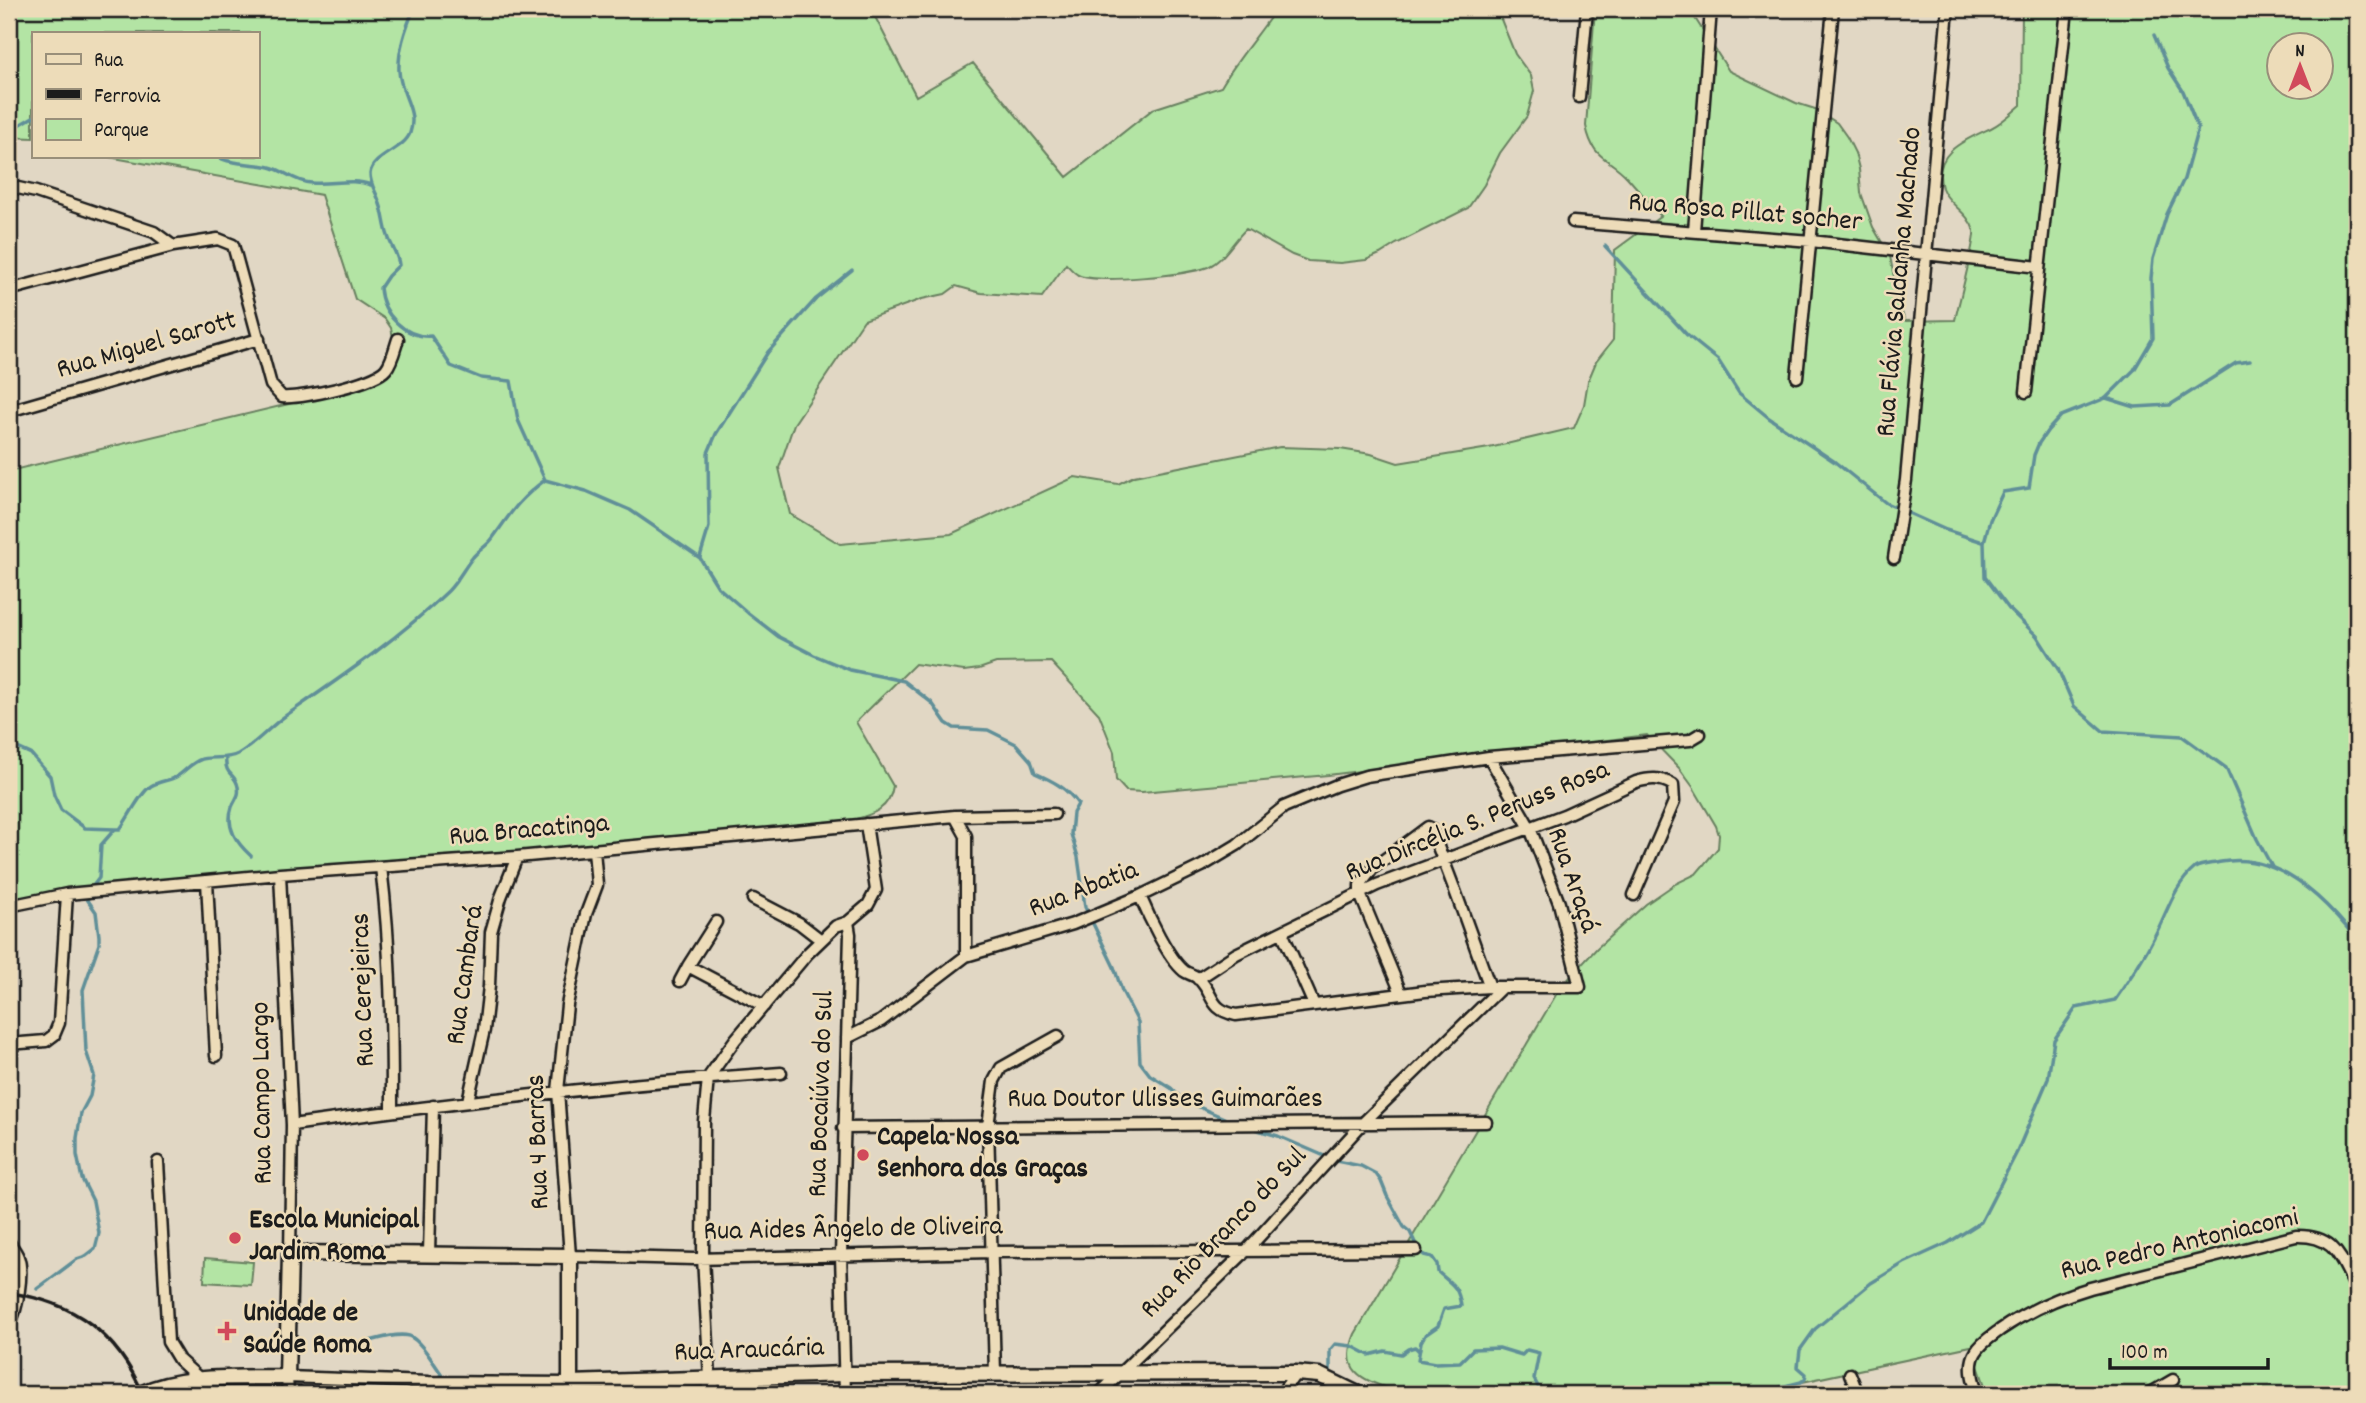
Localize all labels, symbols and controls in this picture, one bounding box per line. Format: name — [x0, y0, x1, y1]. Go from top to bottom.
legend — [32, 32, 259, 158]
north arrow — [2264, 32, 2334, 102]
text: N — [2295, 39, 2305, 66]
text: Rua — [94, 47, 124, 77]
text: Ferrovia — [94, 83, 161, 113]
text: Parque — [94, 117, 149, 147]
street label: Rua Flávia Saldanha Machado — [1868, 125, 1934, 439]
street label: Rua Rosa Pillat socher — [1626, 184, 1864, 244]
street label: Rua Miguel Sarott — [52, 302, 242, 392]
street label: Rua Dircélia S. Peruss Rosa — [1340, 751, 1617, 894]
street label: Rua Bracatinga — [447, 805, 611, 859]
street label: Rua Araçá — [1534, 823, 1608, 939]
street label: Rua Abatia — [1023, 852, 1145, 930]
street label: Rua Cambará — [437, 902, 497, 1048]
street label: Rua Cerejeiras — [342, 912, 388, 1068]
street label: Rua Bocaiúva do Sul — [799, 990, 847, 1198]
street label: Rua Campo Largo — [242, 1001, 286, 1185]
street label: Rua 4 Barras — [518, 1074, 562, 1210]
street label: Rua Doutor Ulisses Guimarães — [1007, 1081, 1323, 1121]
place label: Capela Nossa Senhora das Graças — [877, 1119, 1088, 1191]
street label: Rua Rio Branco do Sul — [1132, 1139, 1318, 1329]
marker: Capela Nossa Senhora das Graças — [855, 1147, 871, 1163]
street label: Rua Pedro Antoniacomi — [2057, 1199, 2303, 1293]
place label: Escola Municipal Jardim Roma — [249, 1202, 419, 1274]
street label: Rua Aides Ângelo de Oliveira — [703, 1208, 1004, 1254]
marker: Escola Municipal Jardim Roma — [227, 1230, 243, 1246]
place label: Unidade de Saúde Roma — [243, 1295, 372, 1367]
marker: Unidade de Saúde Roma — [217, 1321, 237, 1341]
scale bar — [2110, 1326, 2268, 1370]
street label: Rua Araucária — [673, 1329, 826, 1375]
text: 100 m — [2121, 1339, 2168, 1369]

